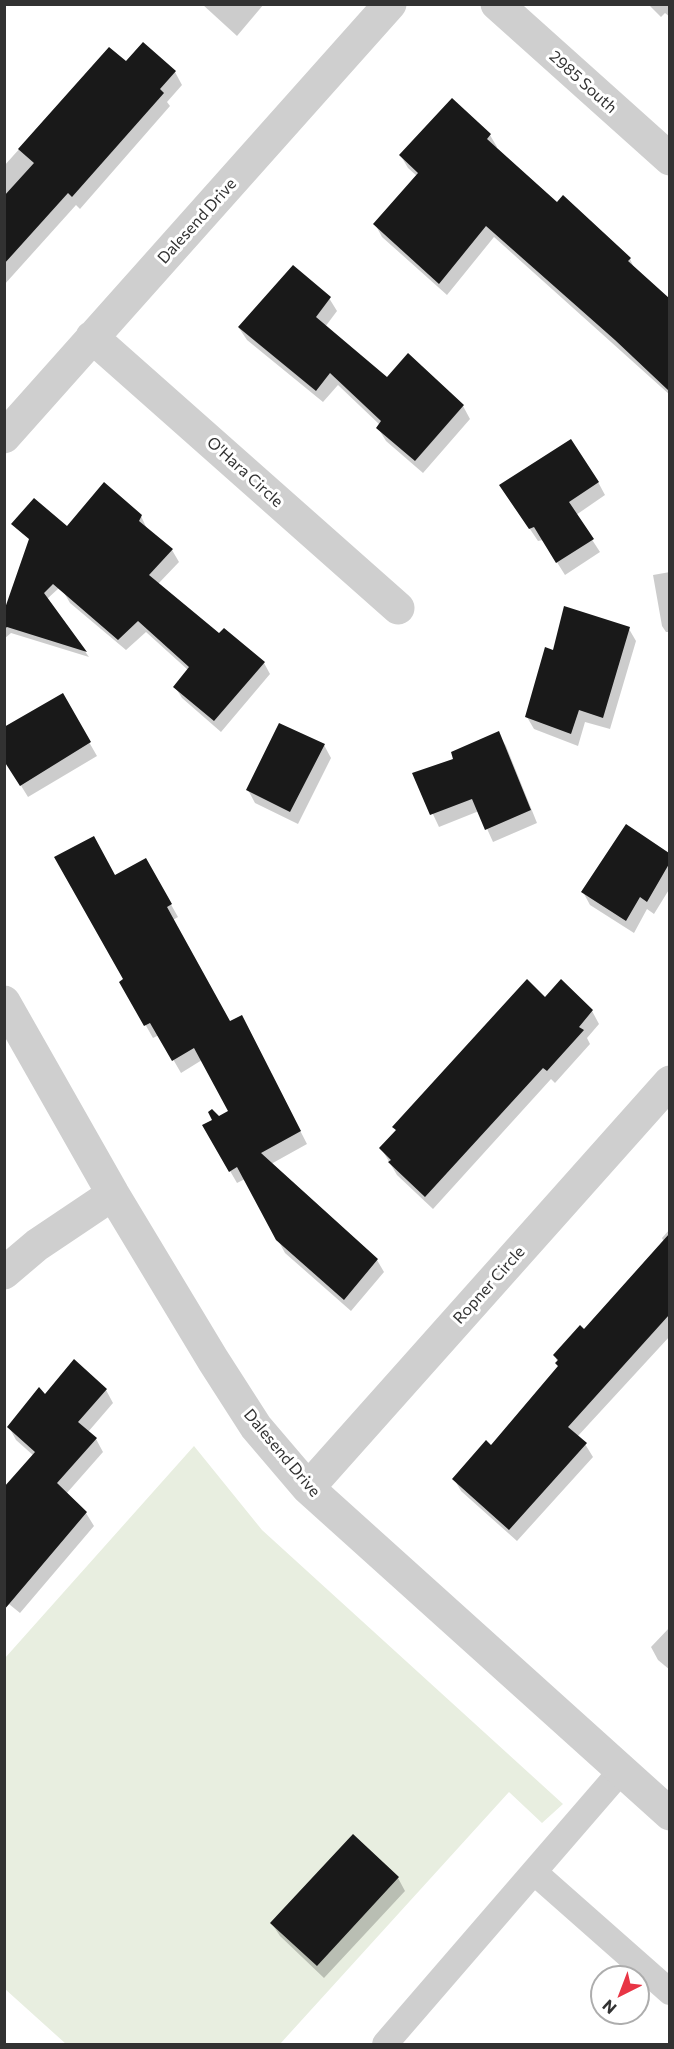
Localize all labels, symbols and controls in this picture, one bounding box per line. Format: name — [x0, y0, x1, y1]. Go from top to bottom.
street label: 2985 South — [545, 47, 621, 117]
street label: Dalesend Drive — [154, 174, 240, 268]
street label: O'Hara Circle — [203, 433, 287, 511]
street label: Ropner Circle — [449, 1242, 529, 1328]
street label: Dalesend Drive — [240, 1405, 324, 1501]
north arrow — [590, 1965, 650, 2025]
text: N — [598, 1996, 620, 2018]

